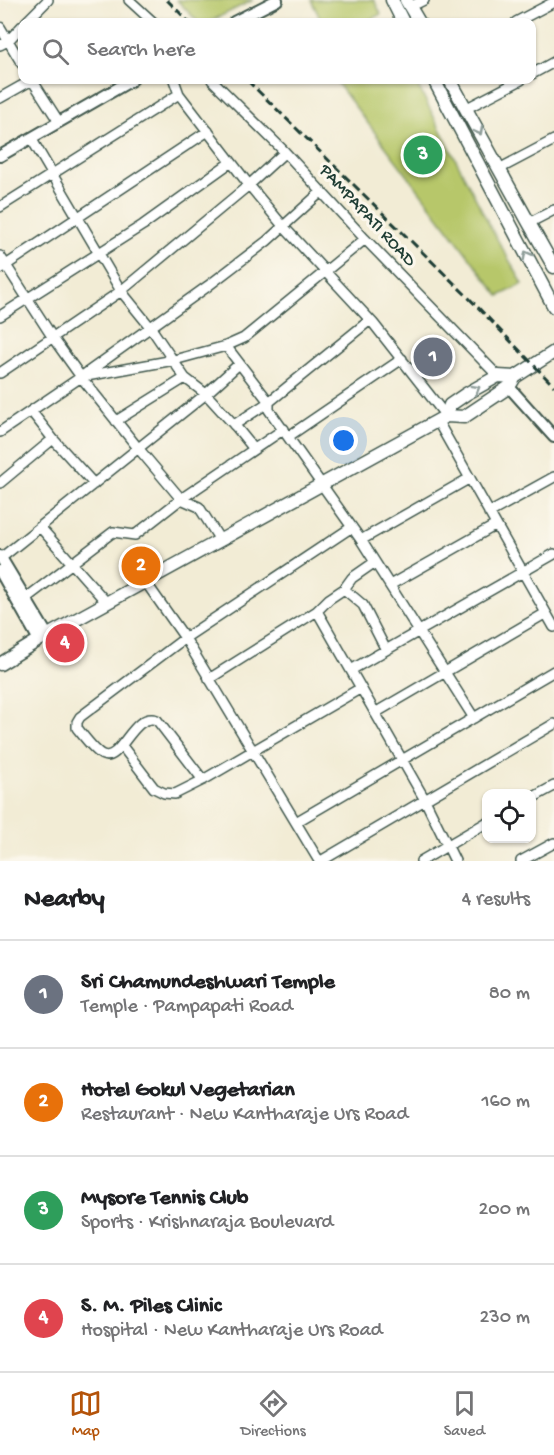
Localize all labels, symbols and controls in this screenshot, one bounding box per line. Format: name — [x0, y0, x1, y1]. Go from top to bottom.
search box — [18, 18, 536, 84]
icon: search — [39, 35, 72, 68]
text: Search here — [87, 38, 195, 64]
one-way arrow — [472, 124, 483, 135]
pin: 3 — [404, 132, 442, 178]
street label: PAMPAPATI ROAD — [314, 160, 420, 272]
one-way arrow — [523, 251, 534, 261]
pin: 1 — [414, 334, 452, 380]
one-way arrow — [470, 384, 480, 396]
your location — [329, 426, 358, 455]
pin: 2 — [122, 544, 160, 588]
pin: 4 — [46, 620, 84, 666]
map controls — [482, 789, 536, 843]
button: locate — [482, 789, 536, 843]
text: Nearby — [24, 885, 105, 916]
text: 4 results — [462, 889, 530, 912]
text: Sri Chamundeshwari Temple — [81, 970, 335, 996]
text: 1 — [39, 983, 48, 1006]
text: 80 m — [489, 983, 530, 1006]
text: Temple · Pampapati Road — [81, 996, 293, 1019]
text: Hotel Gokul Vegetarian — [81, 1078, 295, 1104]
text: 2 — [39, 1091, 48, 1114]
text: 160 m — [481, 1091, 530, 1114]
text: Restaurant · New Kantharaje Urs Road — [81, 1104, 408, 1127]
text: Mysore Tennis Club — [81, 1186, 248, 1212]
text: 3 — [38, 1199, 49, 1222]
text: 200 m — [479, 1199, 530, 1222]
text: Sports · Krishnaraja Boulevard — [81, 1212, 333, 1235]
text: S. M. Piles Clinic — [81, 1294, 221, 1320]
text: 4 — [39, 1307, 48, 1330]
text: 230 m — [480, 1307, 530, 1330]
text: Hospital · New Kantharaje Urs Road — [81, 1320, 382, 1343]
tab: Map — [69, 1387, 102, 1442]
tab: Directions — [240, 1387, 306, 1442]
tab: Saved — [444, 1387, 485, 1442]

